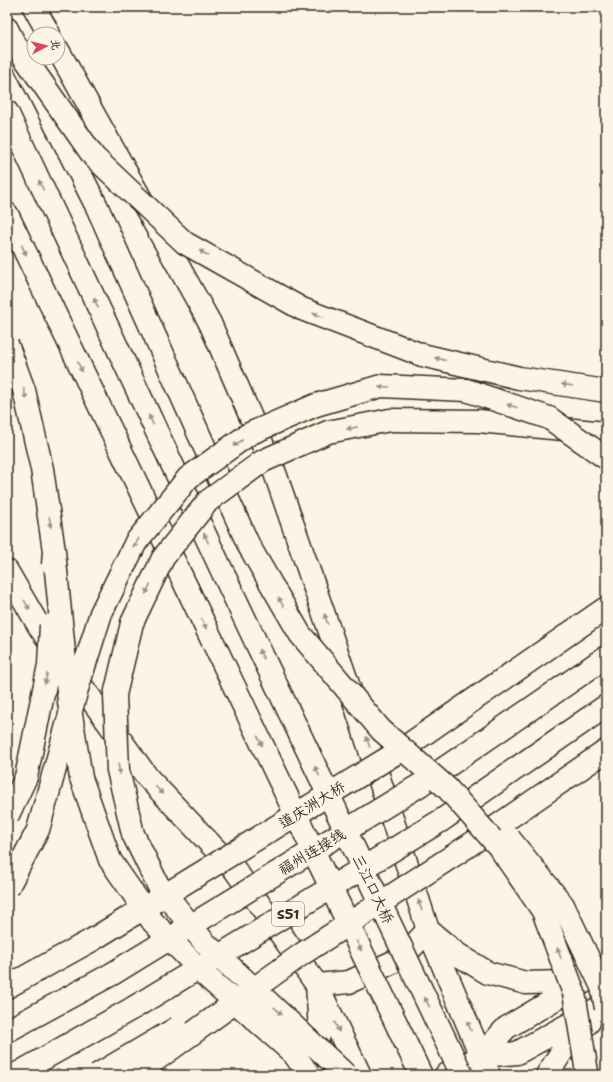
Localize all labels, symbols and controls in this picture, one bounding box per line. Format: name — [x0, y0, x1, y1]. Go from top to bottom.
north arrow — [26, 26, 66, 66]
text: 北 — [47, 38, 64, 51]
one-way arrow — [38, 179, 44, 190]
one-way arrow — [21, 244, 27, 255]
one-way arrow — [198, 250, 210, 257]
one-way arrow — [93, 297, 99, 308]
one-way arrow — [311, 312, 323, 318]
one-way arrow — [434, 356, 446, 362]
one-way arrow — [76, 361, 83, 373]
one-way arrow — [561, 382, 574, 388]
one-way arrow — [377, 384, 390, 390]
one-way arrow — [22, 388, 28, 400]
one-way arrow — [505, 403, 517, 409]
one-way arrow — [148, 415, 154, 426]
one-way arrow — [346, 425, 358, 431]
one-way arrow — [233, 439, 243, 447]
one-way arrow — [47, 515, 53, 528]
one-way arrow — [203, 532, 209, 544]
one-way arrow — [133, 537, 140, 549]
one-way arrow — [145, 583, 151, 594]
one-way arrow — [278, 596, 285, 608]
one-way arrow — [23, 599, 30, 611]
one-way arrow — [322, 612, 328, 624]
one-way arrow — [201, 618, 207, 629]
one-way arrow — [258, 648, 264, 659]
one-way arrow — [42, 673, 48, 685]
one-way arrow — [257, 735, 263, 746]
one-way arrow — [364, 735, 370, 747]
one-way arrow — [116, 763, 122, 775]
one-way arrow — [314, 765, 320, 777]
street label: 道庆洲大桥 — [275, 777, 349, 833]
one-way arrow — [155, 785, 164, 795]
street label: 福州连接线 — [275, 824, 349, 880]
street label: 三江口大桥 — [348, 851, 398, 927]
one-way arrow — [417, 899, 423, 911]
road number: S51 — [272, 902, 304, 926]
one-way arrow — [356, 940, 362, 952]
one-way arrow — [556, 947, 562, 959]
one-way arrow — [424, 996, 430, 1008]
one-way arrow — [273, 1007, 283, 1016]
one-way arrow — [466, 1019, 472, 1031]
one-way arrow — [334, 1021, 340, 1033]

